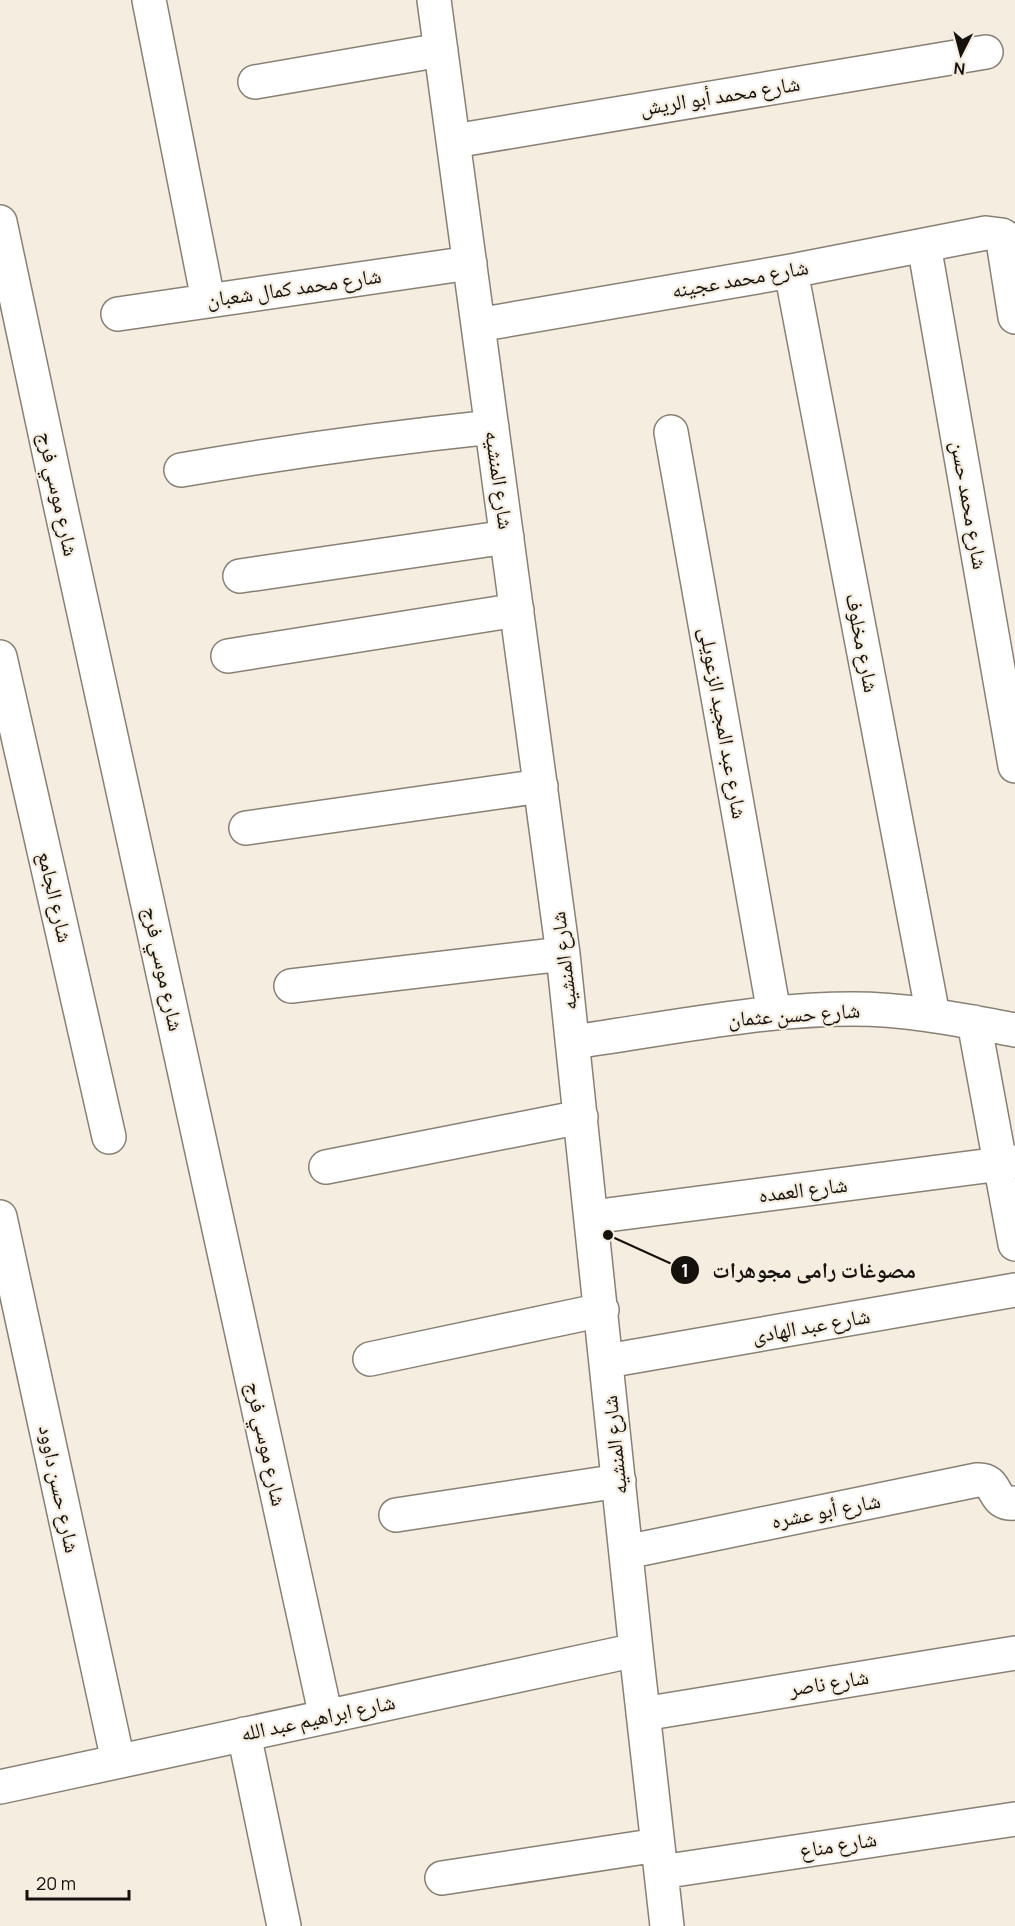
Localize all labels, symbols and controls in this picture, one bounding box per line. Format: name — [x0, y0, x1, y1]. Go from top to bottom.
north arrow — [931, 24, 991, 84]
text: N — [953, 57, 966, 80]
street label: شارع محمد أبو الريش — [638, 69, 802, 121]
street label: شارع محمد عجينه — [669, 252, 810, 304]
street label: شارع محمد كمال شعبان — [205, 261, 383, 313]
street label: شارع موسي فرج — [29, 429, 86, 559]
street label: شارع المنشيه — [479, 429, 521, 531]
street label: شارع محمد حسن — [945, 438, 995, 571]
street label: شارع مخلوف — [840, 591, 886, 695]
street label: شارع عبد المجيد الزعويلى — [693, 625, 755, 821]
street label: شارع الجامع — [32, 849, 80, 945]
street label: شارع موسي فرج — [134, 904, 191, 1034]
street label: شارع المنشيه — [543, 910, 583, 1012]
street label: شارع حسن عثمان — [727, 995, 861, 1033]
street label: شارع العمده — [757, 1170, 849, 1208]
callout: مصوغات رامى مجوهرات — [670, 1250, 928, 1290]
text: مصوغات رامى مجوهرات — [712, 1255, 916, 1285]
text: 1 — [681, 1258, 689, 1282]
street label: شارع عبد الهادى — [750, 1301, 872, 1349]
street label: شارع موسي فرج — [237, 1379, 294, 1509]
street label: شارع المنشيه — [595, 1394, 633, 1496]
street label: شارع حسن داوود — [33, 1422, 87, 1555]
street label: شارع أبو عشره — [769, 1486, 883, 1534]
street label: شارع ناصر — [786, 1662, 871, 1702]
street label: شارع ابراهيم عبد الله — [238, 1687, 398, 1748]
street label: شارع مناع — [797, 1824, 878, 1864]
scale bar — [27, 1863, 129, 1901]
text: 20 m — [36, 1871, 76, 1895]

